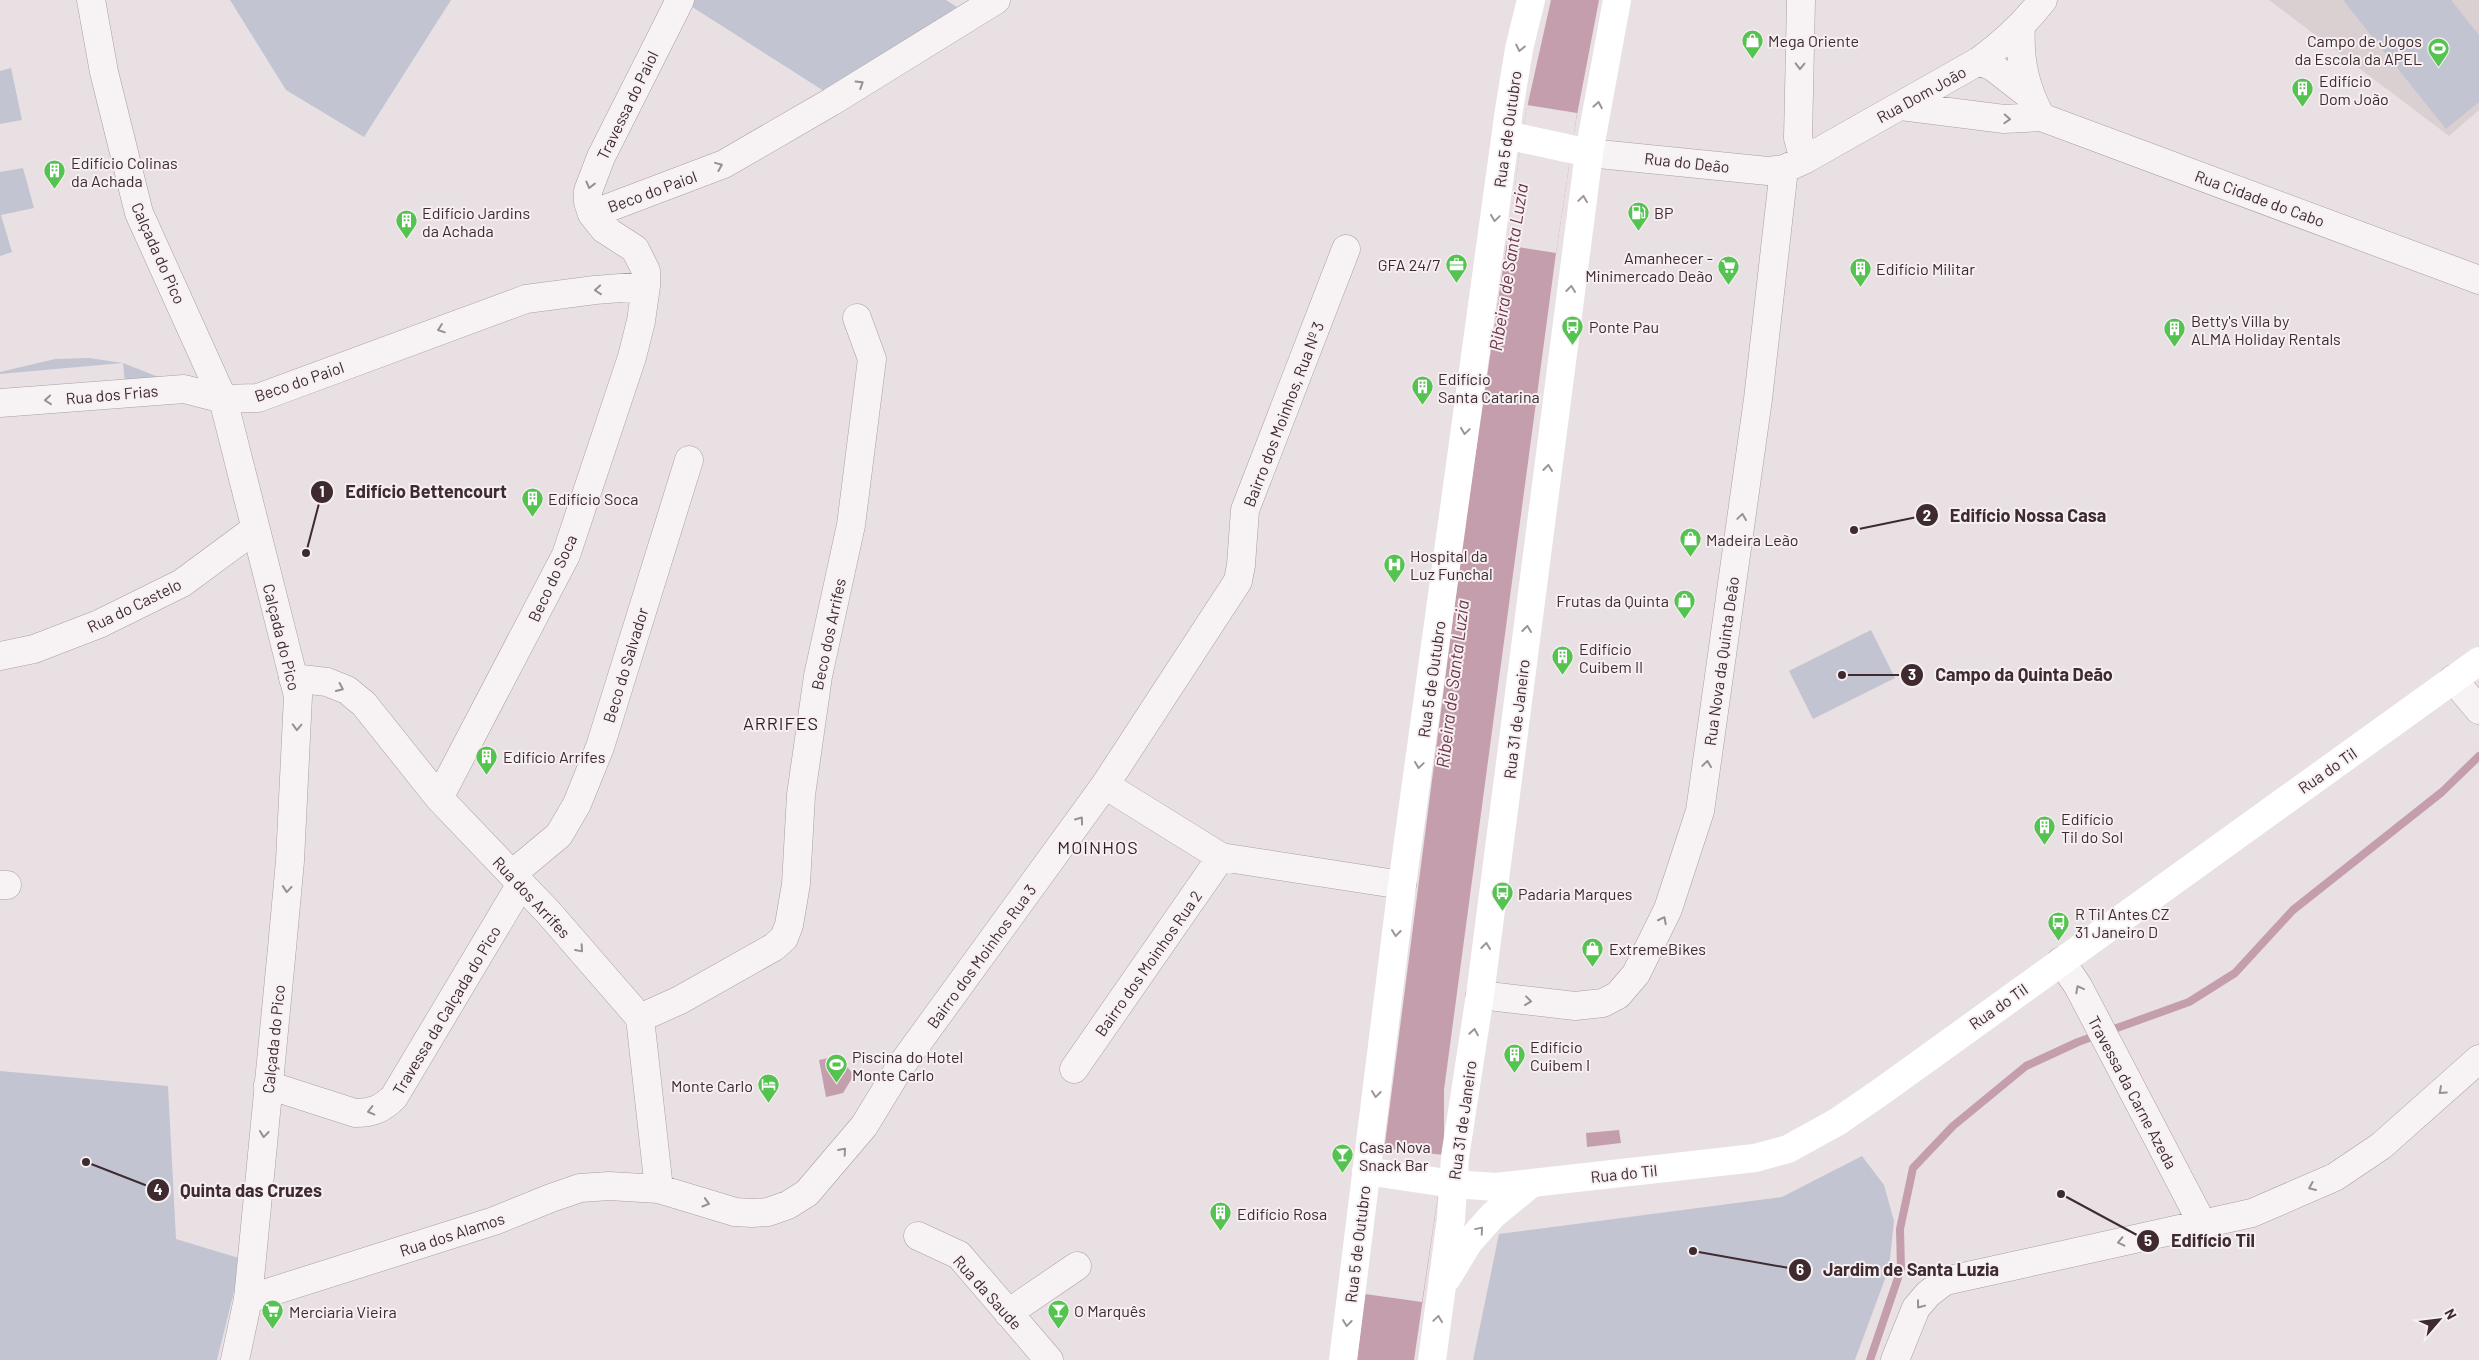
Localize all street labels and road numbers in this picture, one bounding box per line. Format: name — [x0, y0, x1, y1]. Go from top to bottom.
street label: Travessa do Paiol — [592, 47, 662, 163]
street label: Rua Dom João — [1873, 62, 1969, 126]
street label: Rua 5 de Outubro — [1489, 69, 1525, 189]
street label: Rua do Deão — [1643, 148, 1731, 176]
street label: Beco do Paiol — [605, 166, 699, 216]
street label: Rua Cidade do Cabo — [2193, 166, 2327, 230]
street label: Calçada do Pico — [128, 199, 190, 307]
street label: Bairro dos Moinhos, Rua Nº 3 — [1239, 319, 1327, 509]
street label: Beco do Paiol — [252, 357, 346, 405]
street label: Rua dos Frias — [65, 380, 159, 408]
street label: Beco do Soca — [524, 531, 580, 625]
street label: Rua do Castelo — [84, 574, 184, 636]
street label: Rua Nova da Quinta Deão — [1700, 575, 1742, 747]
street label: Beco dos Arrifes — [807, 576, 849, 692]
street label: Calçada do Pico — [260, 582, 304, 692]
street label: Beco do Salvador — [598, 605, 652, 725]
street label: Rua 5 de Outubro — [1413, 619, 1449, 739]
street label: Rua 31 de Janeiro — [1499, 658, 1533, 780]
street label: Rua do Til — [2294, 743, 2360, 797]
street label: Rua dos Arrifes — [489, 852, 575, 942]
street label: Bairro dos Moinhos Rua 3 — [922, 880, 1040, 1032]
street label: Bairro dos Moinhos Rua 2 — [1091, 887, 1205, 1039]
street label: Travessa da Calçada do Pico — [388, 922, 504, 1098]
street label: Rua do Til — [1965, 979, 2031, 1033]
street label: Calçada do Pico — [258, 984, 288, 1094]
street label: Travessa da Carne Azeda — [2085, 1012, 2181, 1172]
street label: Rua 31 de Janeiro — [1444, 1059, 1480, 1181]
street label: Rua do Til — [1590, 1160, 1658, 1186]
street label: Rua 5 de Outubro — [1340, 1184, 1374, 1304]
street label: Rua dos Alamos — [397, 1208, 507, 1260]
street label: Rua da Saude — [950, 1251, 1026, 1333]

